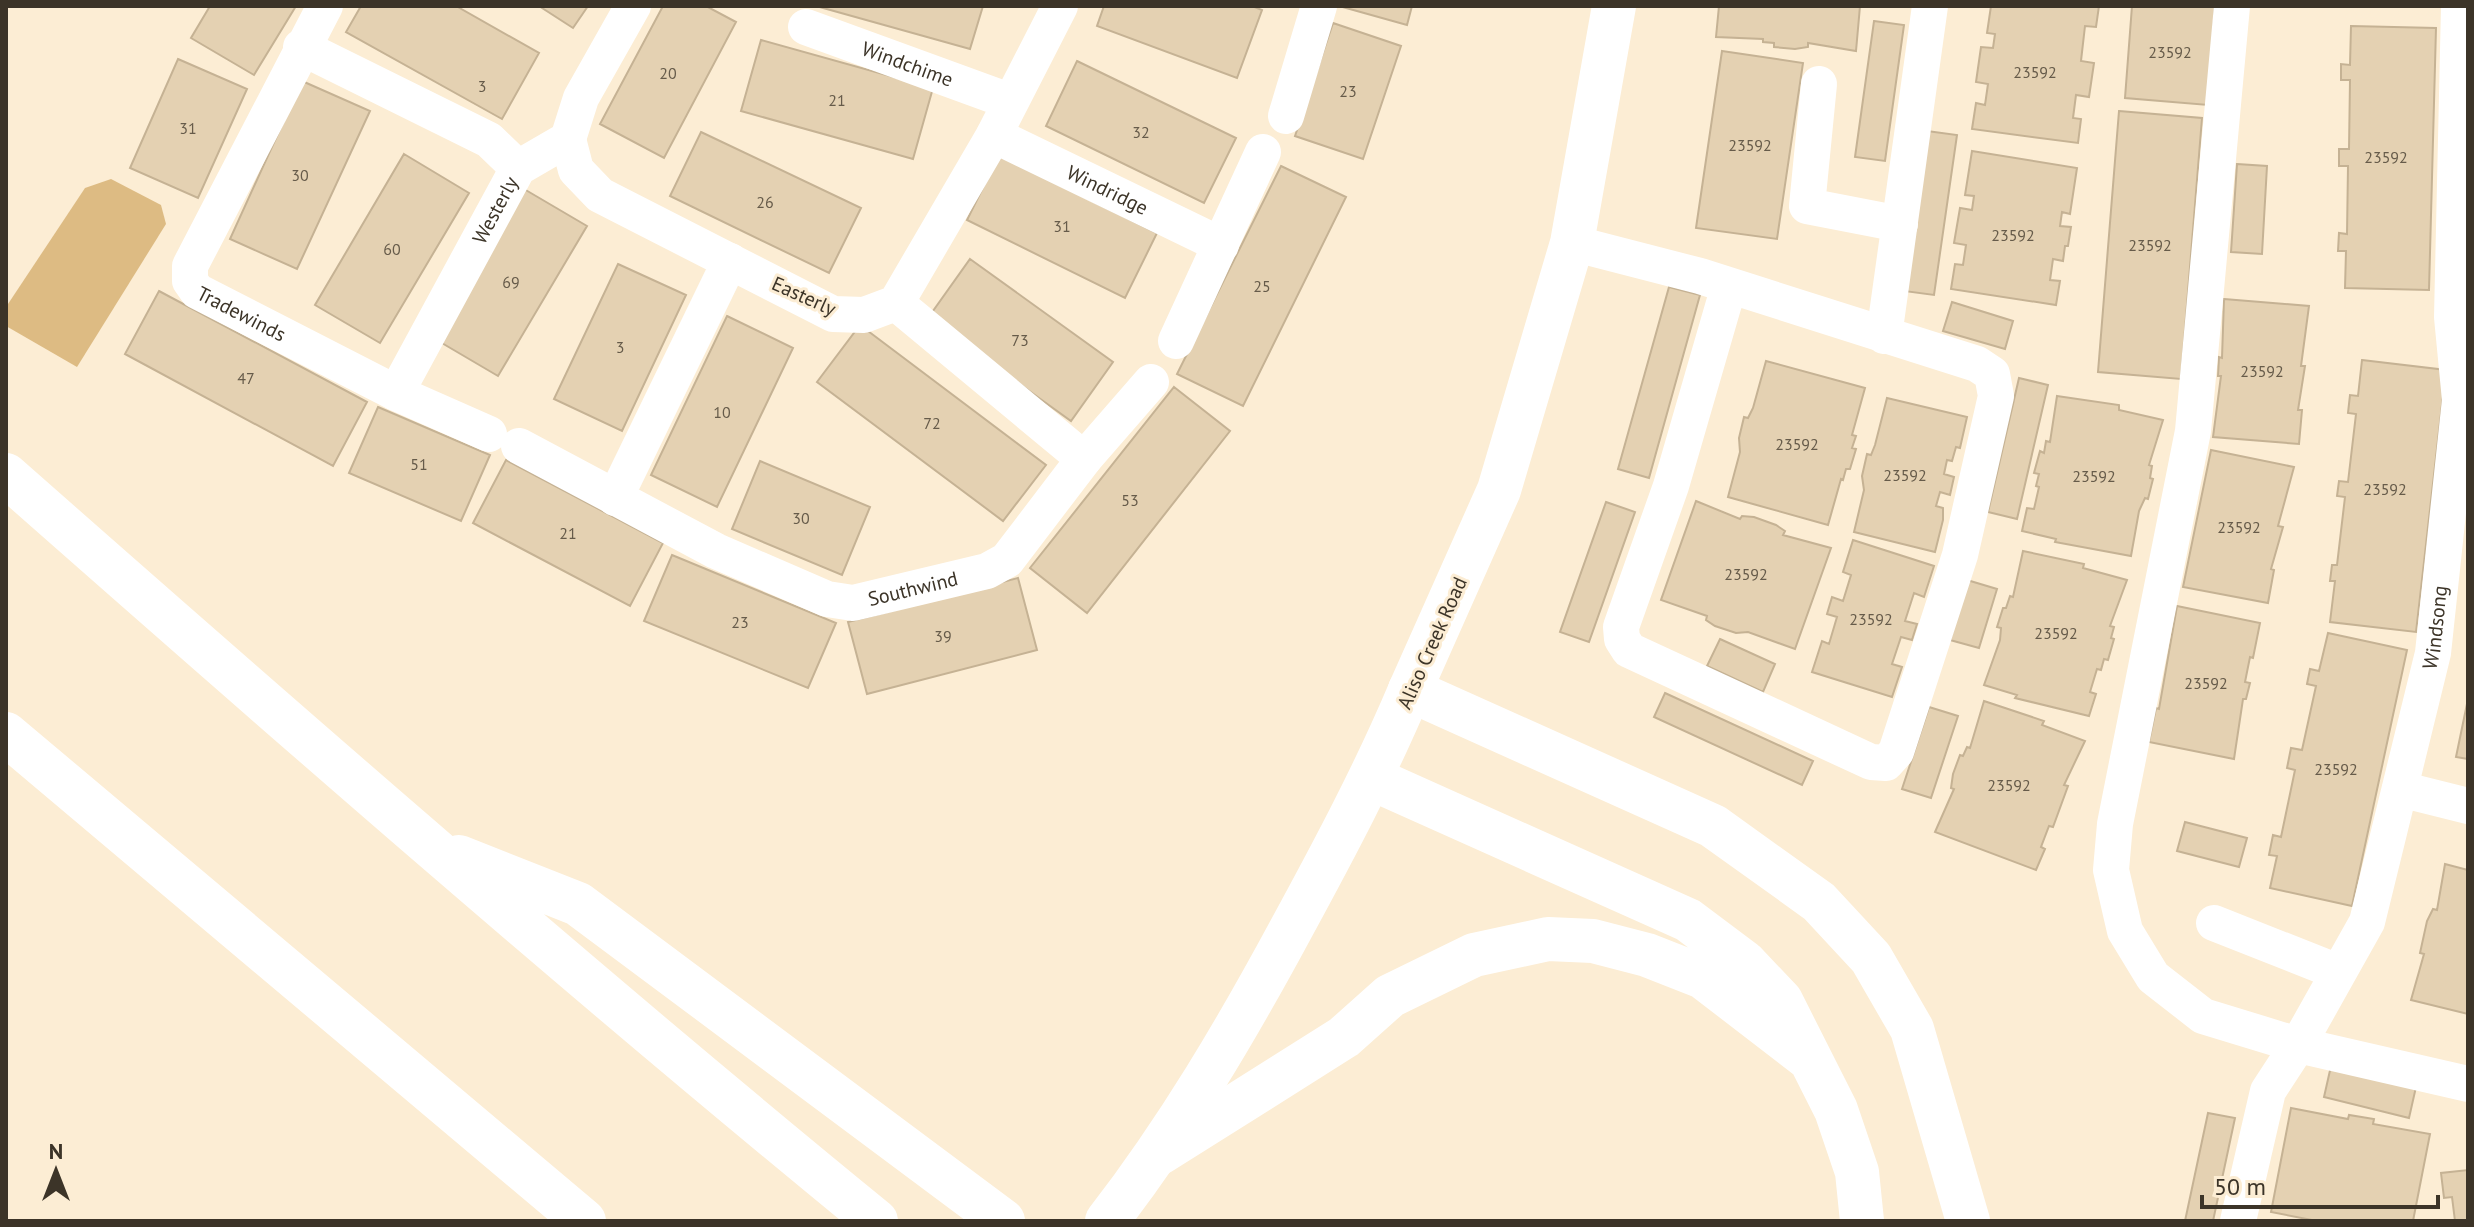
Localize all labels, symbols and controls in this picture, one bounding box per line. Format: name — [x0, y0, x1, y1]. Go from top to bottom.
street label: Windchime — [858, 35, 957, 93]
house number: 23592 — [2148, 42, 2192, 62]
house number: 23592 — [2013, 62, 2057, 82]
house number: 20 — [659, 63, 677, 83]
house number: 3 — [478, 76, 486, 96]
house number: 23 — [1339, 81, 1357, 101]
house number: 21 — [828, 90, 846, 110]
house number: 31 — [179, 118, 197, 138]
house number: 32 — [1132, 122, 1150, 142]
house number: 23592 — [1728, 135, 1772, 155]
house number: 23592 — [2364, 147, 2408, 167]
street label: Windridge — [1062, 159, 1152, 221]
house number: 30 — [291, 165, 309, 185]
street label: Westerly — [466, 171, 524, 248]
house number: 26 — [756, 192, 774, 212]
house number: 31 — [1053, 216, 1071, 236]
house number: 23592 — [1991, 225, 2035, 245]
house number: 23592 — [2128, 235, 2172, 255]
house number: 60 — [383, 239, 401, 259]
street label: Easterly — [768, 270, 841, 322]
house number: 69 — [502, 272, 520, 292]
house number: 25 — [1253, 276, 1271, 296]
street label: Tradewinds — [192, 280, 290, 347]
house number: 73 — [1011, 330, 1029, 350]
house number: 3 — [616, 337, 624, 357]
house number: 23592 — [2240, 361, 2284, 381]
house number: 47 — [237, 368, 255, 388]
house number: 10 — [713, 402, 731, 422]
house number: 72 — [923, 413, 941, 433]
house number: 23592 — [1775, 434, 1819, 454]
house number: 51 — [410, 454, 428, 474]
house number: 23592 — [1883, 465, 1927, 485]
house number: 23592 — [2072, 466, 2116, 486]
house number: 23592 — [2363, 479, 2407, 499]
house number: 53 — [1121, 490, 1139, 510]
house number: 30 — [792, 508, 810, 528]
house number: 23592 — [2217, 517, 2261, 537]
house number: 21 — [559, 523, 577, 543]
house number: 23592 — [1724, 564, 1768, 584]
street label: Southwind — [865, 565, 960, 612]
street label: Aliso Creek Road — [1391, 573, 1473, 713]
street label: Windsong — [2416, 584, 2453, 672]
house number: 23592 — [1849, 609, 1893, 629]
house number: 23 — [731, 612, 749, 632]
house number: 23592 — [2034, 623, 2078, 643]
house number: 39 — [934, 626, 952, 646]
house number: 23592 — [2184, 673, 2228, 693]
house number: 23592 — [2314, 759, 2358, 779]
house number: 23592 — [1987, 775, 2031, 795]
north arrow — [16, 1131, 96, 1211]
text: N — [49, 1137, 63, 1165]
scale bar — [2202, 1159, 2438, 1209]
text: 50 m — [2214, 1171, 2266, 1202]

